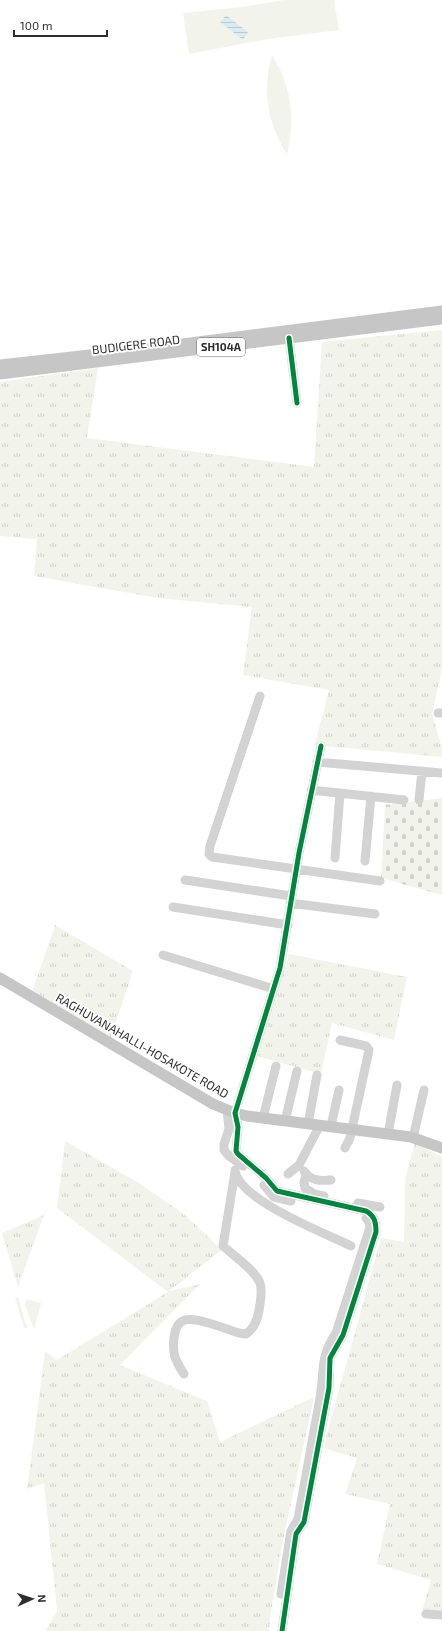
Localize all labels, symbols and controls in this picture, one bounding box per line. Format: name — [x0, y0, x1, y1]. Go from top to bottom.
scale bar — [14, 12, 107, 38]
text: 100 m — [20, 18, 52, 32]
street label: BUDIGERE ROAD — [91, 332, 181, 356]
road number: SH104A — [197, 338, 245, 356]
street label: RAGHUVANAHALLI-HOSAKOTE ROAD — [54, 990, 231, 1100]
north arrow — [12, 1579, 52, 1619]
text: N — [36, 1594, 49, 1603]

